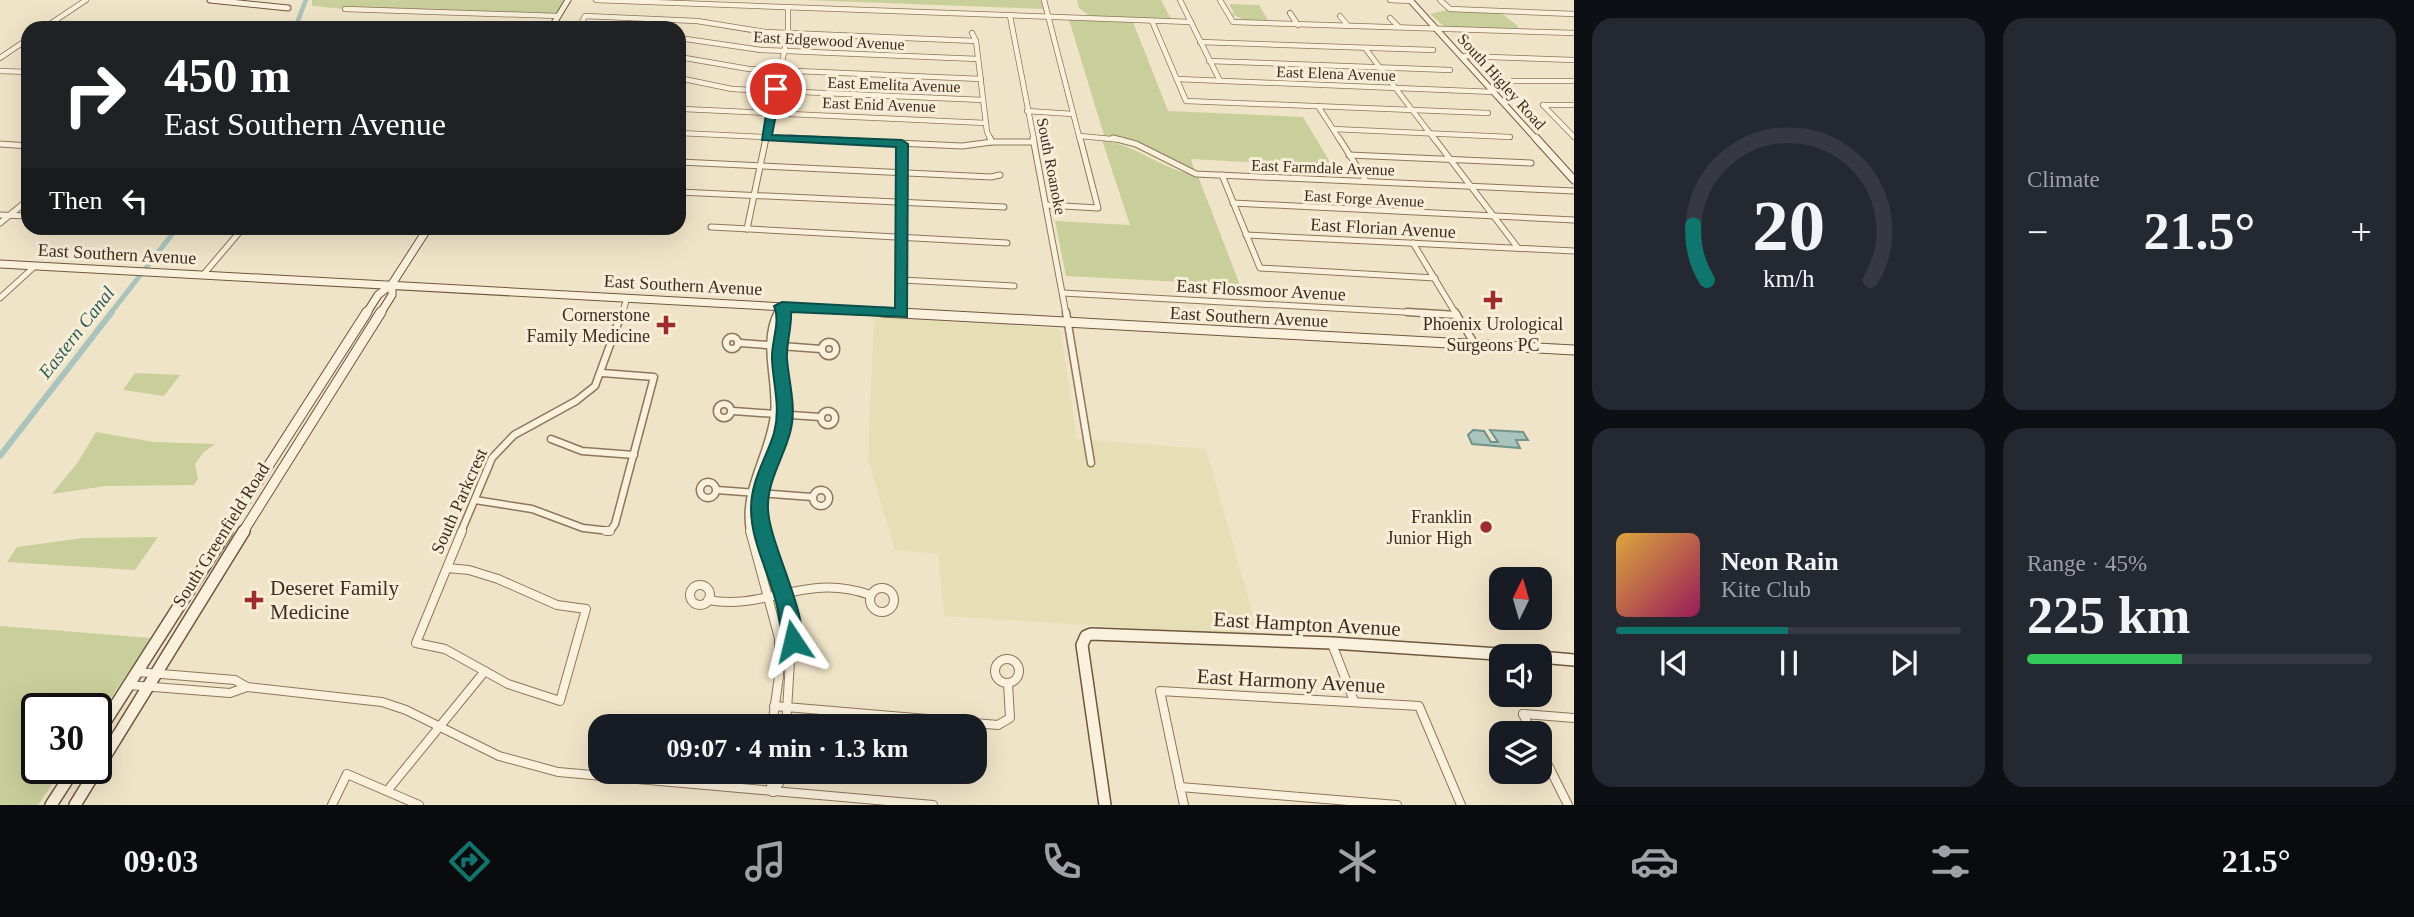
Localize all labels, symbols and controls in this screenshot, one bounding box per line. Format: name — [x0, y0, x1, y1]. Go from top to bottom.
street label: East Edgewood Avenue — [753, 28, 905, 54]
street label: South Higley Road — [1454, 30, 1549, 133]
text: 450 m — [164, 48, 291, 103]
icon: right — [49, 49, 140, 140]
pin — [746, 59, 806, 119]
street label: East Elena Avenue — [1276, 63, 1396, 84]
icon: arrive — [757, 70, 795, 108]
street label: East Emelita Avenue — [827, 74, 961, 95]
street label: East Enid Avenue — [822, 94, 936, 115]
text: East Southern Avenue — [164, 106, 446, 142]
street label: South Roanoke — [1034, 116, 1069, 216]
street label: East Farmdale Avenue — [1251, 156, 1395, 179]
text: Climate — [2027, 167, 2100, 192]
icon: left — [116, 182, 154, 220]
text: 20 — [1752, 185, 1825, 266]
text: Then — [49, 186, 102, 215]
street label: East Forge Avenue — [1303, 187, 1424, 211]
text: 21.5° — [2144, 203, 2255, 260]
text: − — [2027, 211, 2048, 253]
text: + — [2351, 211, 2372, 253]
street label: East Florian Avenue — [1310, 214, 1456, 242]
street label: East Southern Avenue — [37, 240, 197, 268]
text: km/h — [1763, 265, 1815, 292]
street label: East Southern Avenue — [603, 271, 763, 299]
street label: East Flossmoor Avenue — [1176, 276, 1346, 304]
water label: Eastern Canal — [34, 282, 119, 383]
marker: Phoenix Urological Surgeons PC — [1483, 290, 1503, 310]
street label: East Southern Avenue — [1169, 303, 1329, 331]
place label: Cornerstone Family Medicine — [527, 305, 650, 346]
place label: Phoenix Urological Surgeons PC — [1423, 314, 1563, 355]
marker: Cornerstone Family Medicine — [656, 315, 676, 335]
street label: South Parkcrest — [427, 445, 491, 557]
street label: South Greenfield Road — [169, 459, 273, 611]
place label: Franklin Junior High — [1387, 507, 1472, 548]
marker: Franklin Junior High — [1478, 519, 1494, 535]
text: Neon Rain — [1721, 547, 1839, 576]
text: Range · 45% — [2027, 551, 2147, 576]
north arrow — [1489, 567, 1552, 630]
map controls — [1489, 567, 1552, 784]
place label: Deseret Family Medicine — [270, 576, 399, 624]
text: Kite Club — [1721, 577, 1811, 602]
text: 225 km — [2027, 587, 2190, 644]
marker: Deseret Family Medicine — [244, 590, 264, 610]
position arrow — [756, 604, 830, 678]
street label: East Hampton Avenue — [1213, 607, 1401, 641]
button: sound — [1489, 644, 1552, 707]
icon: previous — [1655, 644, 1693, 682]
icon: pause — [1770, 644, 1808, 682]
icon: next — [1885, 644, 1923, 682]
street label: East Harmony Avenue — [1196, 664, 1386, 698]
speed limit sign: 30 — [21, 693, 112, 784]
button: layers — [1489, 721, 1552, 784]
text: 09:07 · 4 min · 1.3 km — [667, 734, 908, 763]
icon: directions — [445, 837, 494, 886]
icon: music — [741, 837, 790, 886]
icon: phone — [1037, 837, 1086, 886]
icon: climate — [1333, 837, 1382, 886]
icon: car — [1630, 837, 1679, 886]
icon: filters — [1926, 837, 1975, 886]
text: 09:03 — [124, 843, 198, 879]
text: 21.5° — [2222, 843, 2290, 879]

